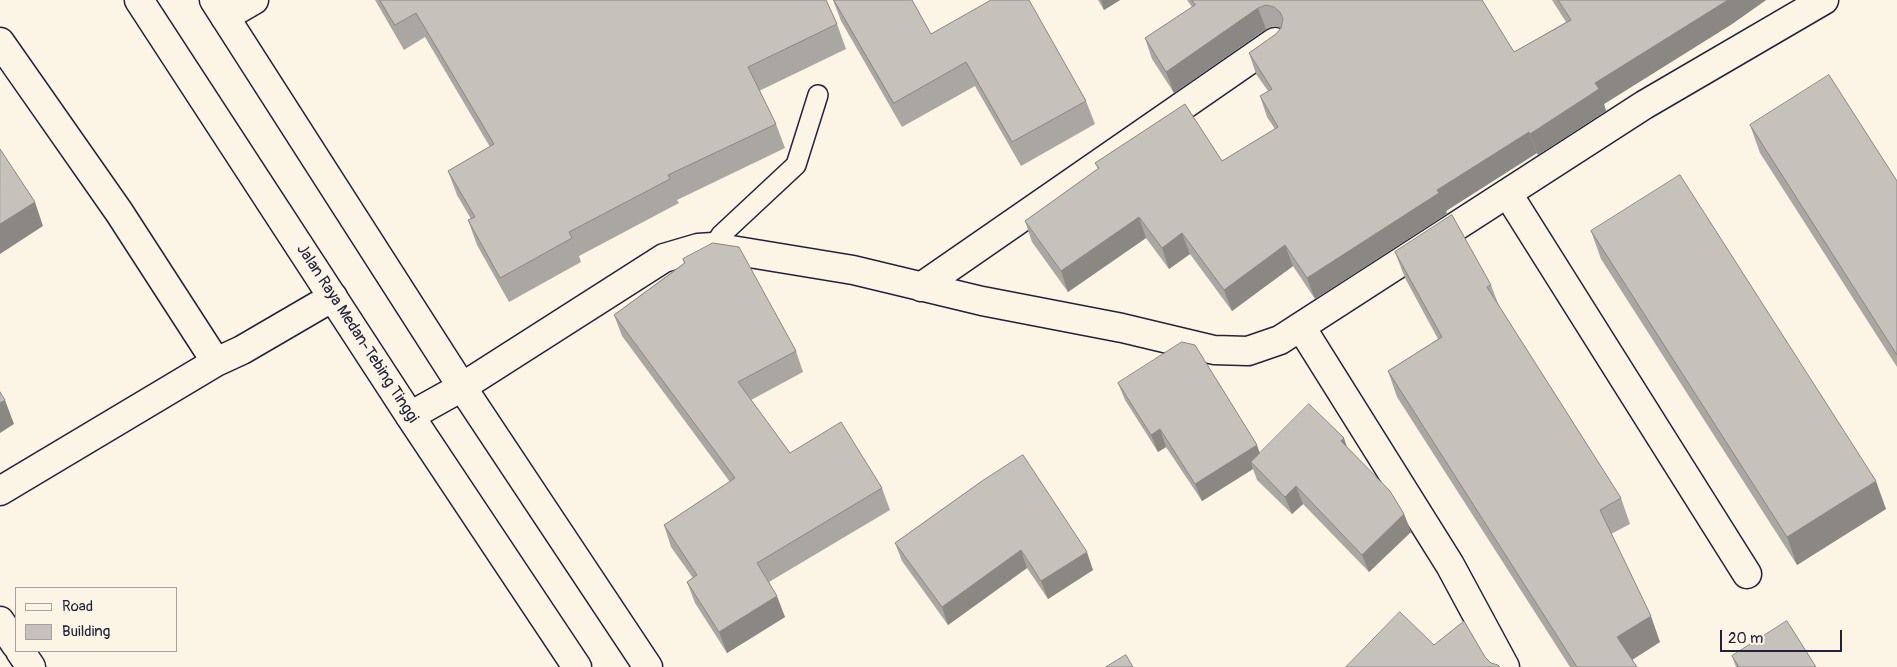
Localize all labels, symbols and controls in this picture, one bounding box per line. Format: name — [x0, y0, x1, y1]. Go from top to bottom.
street label: Jalan Raya Medan-Tebing Tinggi — [292, 241, 422, 427]
legend — [15, 587, 178, 652]
text: Road — [62, 597, 93, 616]
scale bar — [1722, 620, 1844, 652]
text: Building — [62, 622, 110, 641]
text: 20 m — [1728, 629, 1763, 648]

